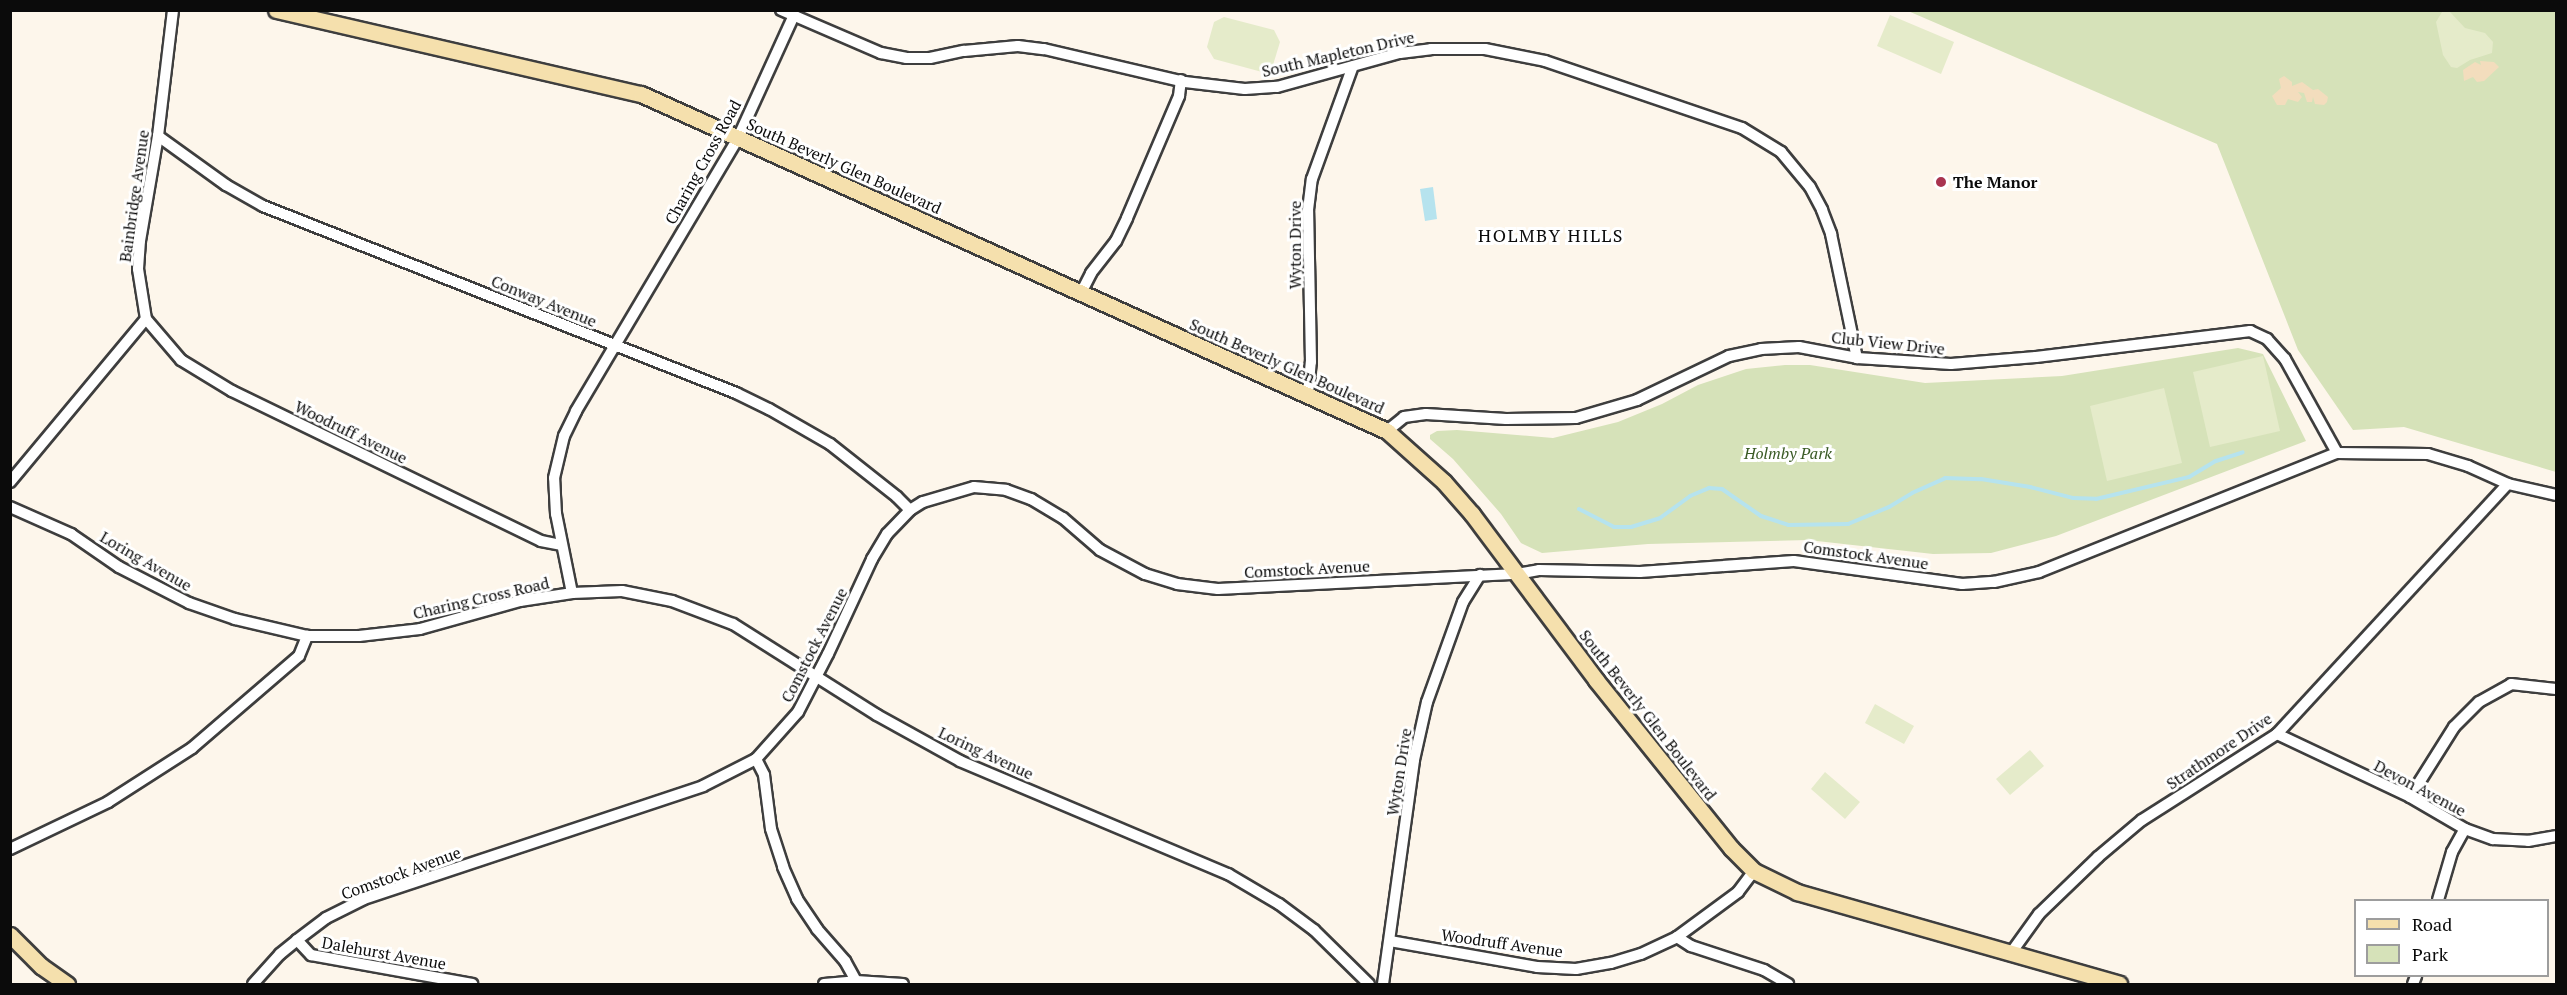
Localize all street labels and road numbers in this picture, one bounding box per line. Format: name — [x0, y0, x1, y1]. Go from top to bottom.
street label: South Mapleton Drive — [1260, 27, 1416, 81]
street label: Charing Cross Road — [661, 96, 745, 228]
street label: South Beverly Glen Boulevard — [744, 114, 944, 218]
street label: Bainbridge Avenue — [115, 129, 153, 263]
street label: Wyton Drive — [1285, 201, 1305, 289]
street label: Conway Avenue — [488, 271, 600, 331]
street label: South Beverly Glen Boulevard — [1187, 314, 1387, 418]
street label: Club View Drive — [1830, 327, 1946, 359]
street label: Woodruff Avenue — [292, 396, 410, 468]
street label: Loring Avenue — [97, 527, 195, 595]
street label: Comstock Avenue — [1802, 537, 1930, 573]
street label: Comstock Avenue — [1243, 556, 1371, 582]
street label: Charing Cross Road — [411, 573, 551, 623]
street label: Comstock Avenue — [777, 584, 851, 706]
street label: South Beverly Glen Boulevard — [1575, 626, 1721, 804]
street label: Strathmore Drive — [2163, 709, 2275, 793]
street label: Loring Avenue — [935, 723, 1037, 783]
street label: Wyton Drive — [1383, 727, 1415, 817]
street label: Devon Avenue — [2371, 756, 2469, 820]
street label: Comstock Avenue — [338, 842, 464, 904]
street label: Woodruff Avenue — [1440, 925, 1564, 961]
street label: Dalehurst Avenue — [320, 933, 448, 973]

